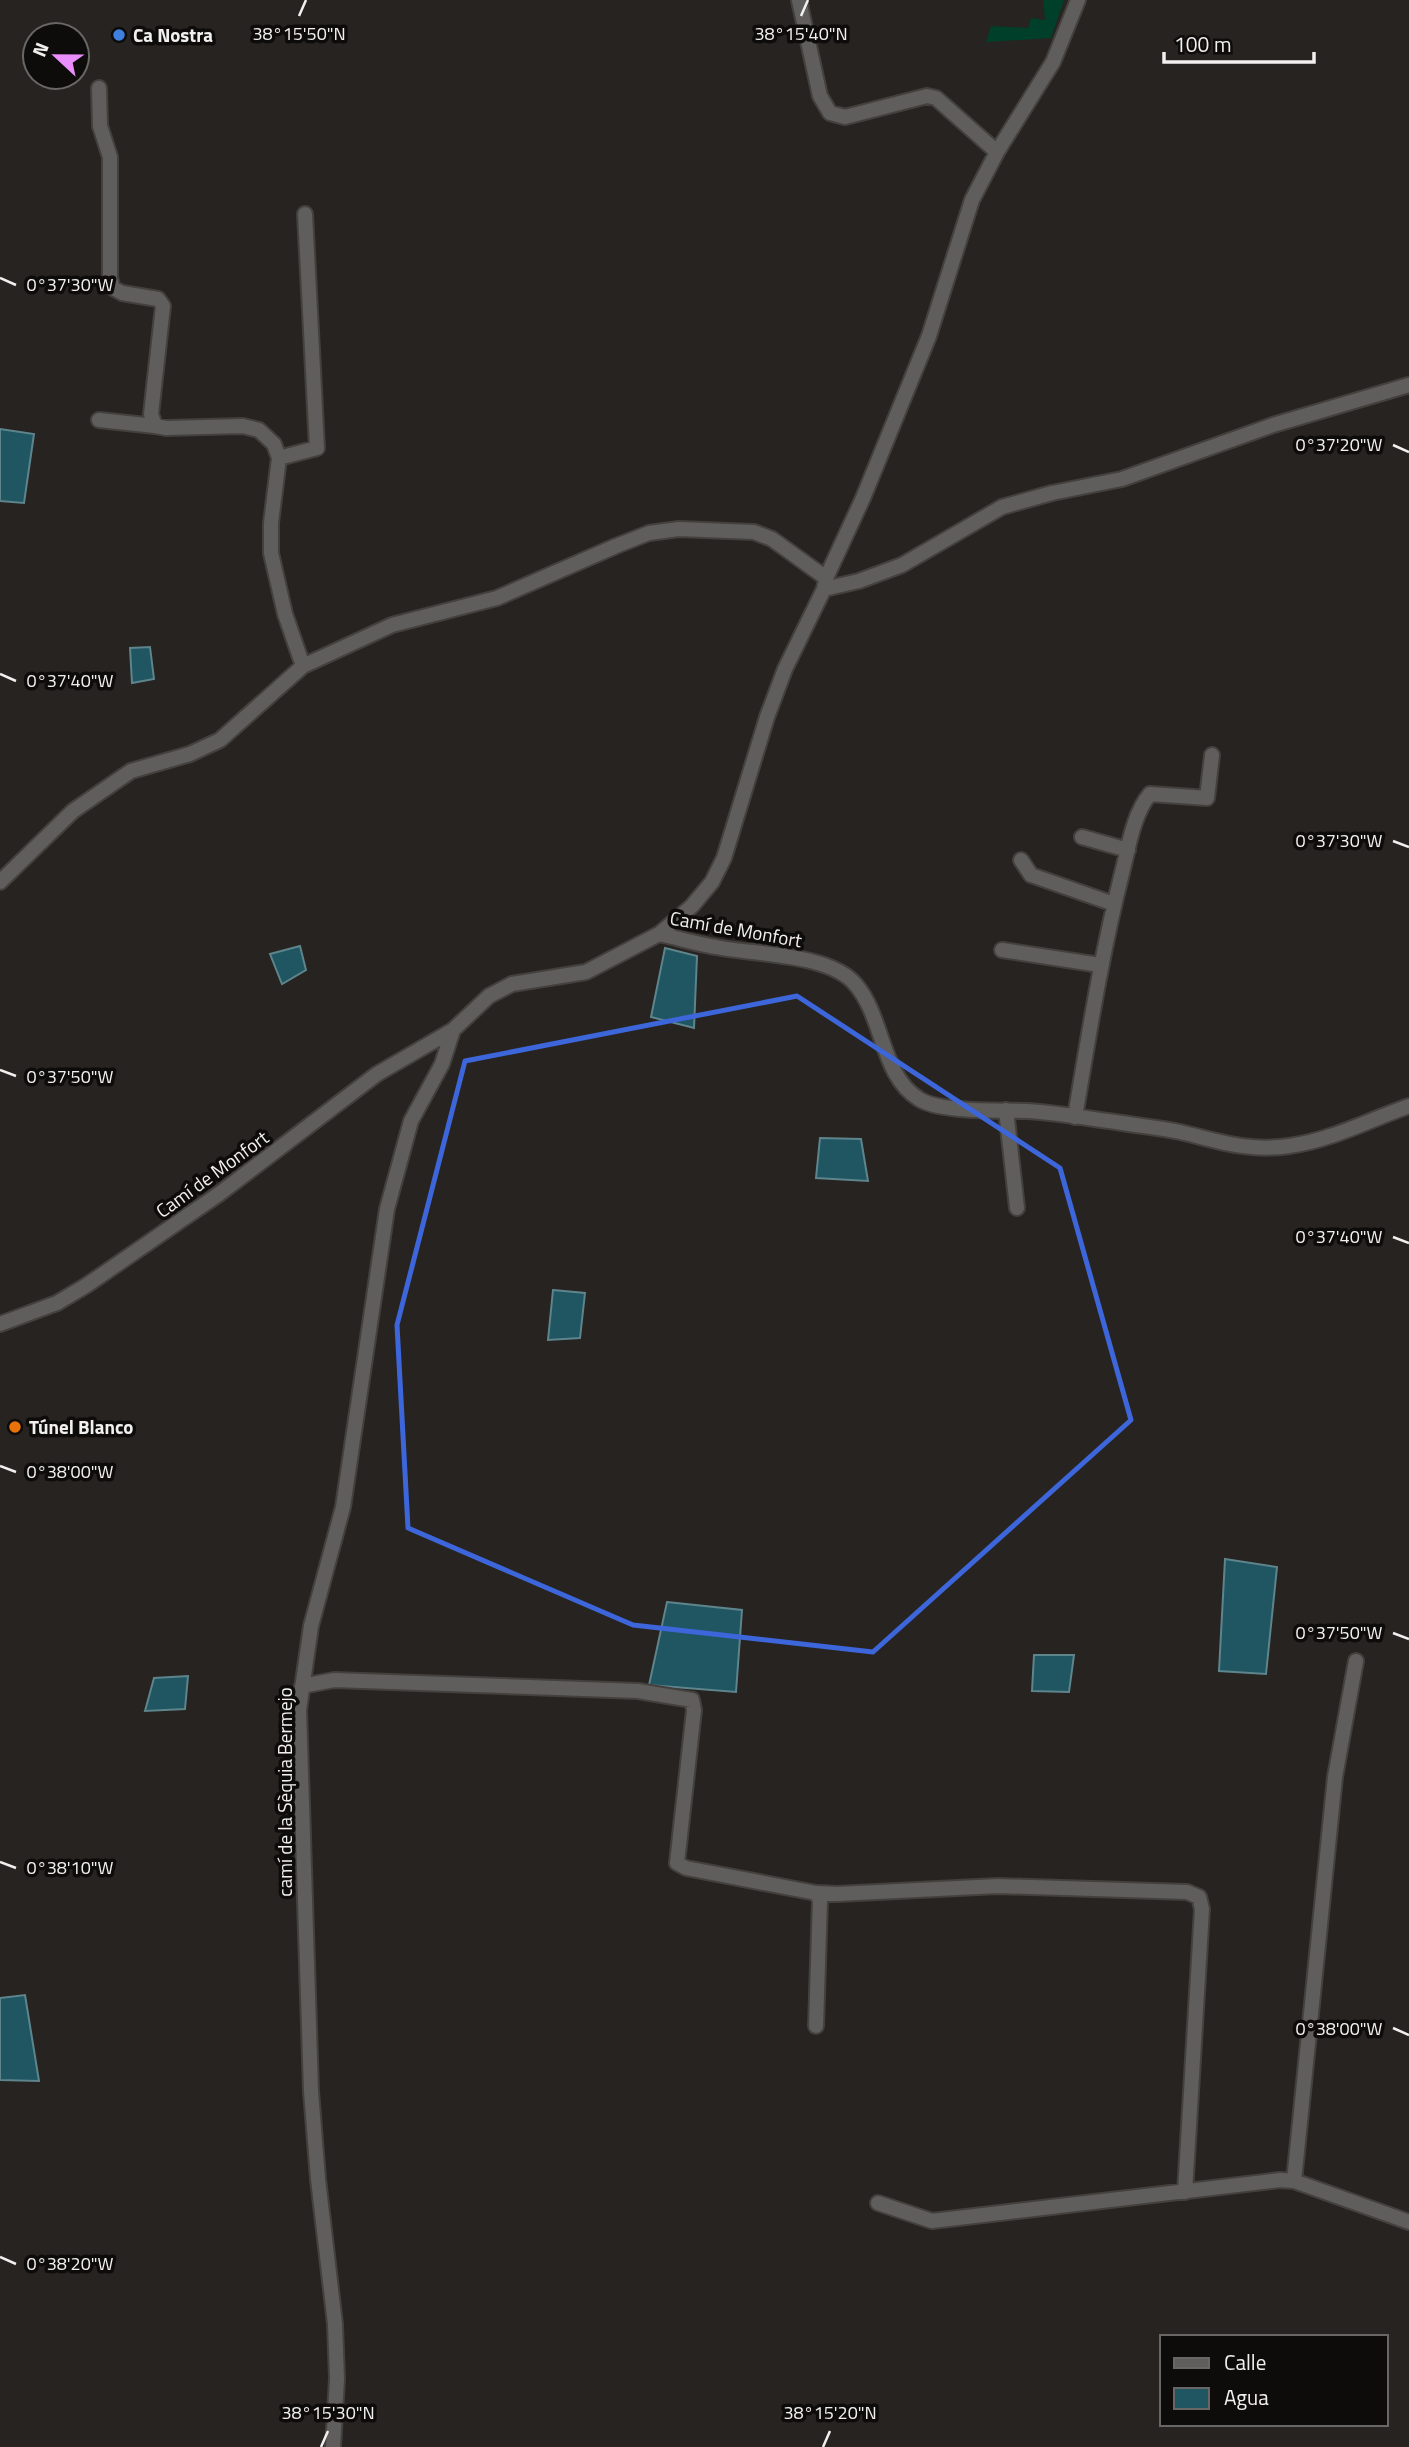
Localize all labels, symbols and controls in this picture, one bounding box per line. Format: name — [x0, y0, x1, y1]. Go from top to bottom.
place label: Ca Nostra — [133, 20, 213, 49]
text: 38°15'50"N — [252, 20, 346, 47]
text: 38°15'40"N — [754, 20, 848, 47]
north arrow — [21, 21, 91, 91]
scale bar — [1164, 21, 1314, 65]
marker: Ca Nostra — [111, 27, 127, 43]
text: 100 m — [1174, 28, 1231, 60]
text: N — [24, 38, 56, 61]
text: 0°37'30"W — [27, 271, 113, 298]
text: 0°37'20"W — [1296, 431, 1382, 458]
text: 0°37'40"W — [27, 667, 113, 694]
text: 0°37'30"W — [1296, 827, 1382, 854]
street label: Camí de Monfort — [668, 903, 805, 954]
text: 0°37'50"W — [27, 1063, 113, 1090]
street label: Camí de Monfort — [149, 1122, 274, 1225]
text: 0°37'40"W — [1296, 1223, 1382, 1250]
place label: Túnel Blanco — [29, 1412, 133, 1441]
marker: Túnel Blanco — [7, 1419, 23, 1435]
text: 0°38'00"W — [27, 1458, 113, 1485]
text: 0°37'50"W — [1296, 1619, 1382, 1646]
street label: camí de la Sèquia Bermejo — [270, 1687, 299, 1897]
text: 0°38'10"W — [27, 1854, 113, 1881]
text: 0°38'00"W — [1296, 2015, 1382, 2042]
text: 0°38'20"W — [27, 2250, 113, 2277]
legend — [1160, 2335, 1388, 2426]
text: Calle — [1224, 2346, 1266, 2378]
text: Agua — [1224, 2381, 1269, 2413]
text: 38°15'30"N — [281, 2399, 375, 2426]
text: 38°15'20"N — [783, 2399, 877, 2426]

